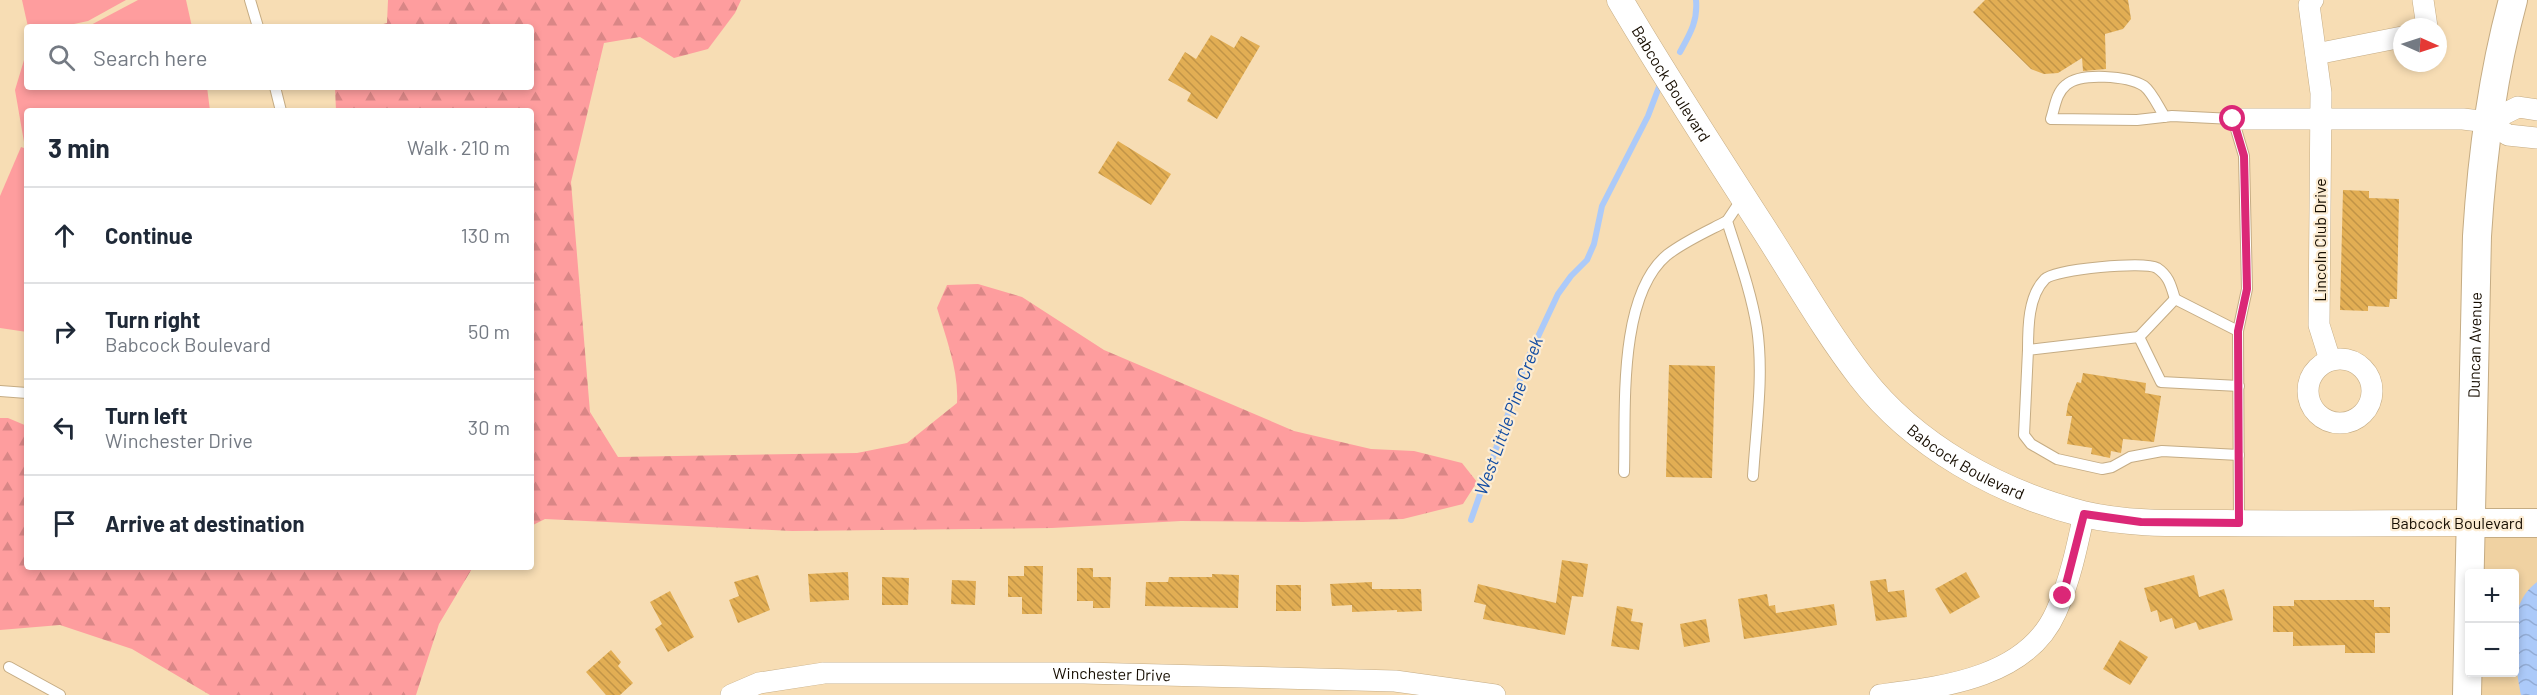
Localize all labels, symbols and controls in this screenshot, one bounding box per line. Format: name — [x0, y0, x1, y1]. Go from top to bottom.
north arrow — [2393, 18, 2447, 72]
street label: Babcock Boulevard — [1628, 22, 1715, 145]
search box — [24, 24, 534, 90]
icon: search — [45, 41, 78, 74]
text: Search here — [93, 44, 207, 70]
route start — [2219, 105, 2245, 131]
text: 3 min — [48, 132, 110, 163]
text: Walk · 210 m — [407, 135, 510, 159]
street label: Lincoln Club Drive — [2310, 178, 2329, 302]
icon: ahead — [48, 219, 81, 252]
text: Continue — [105, 222, 193, 248]
text: 130 m — [461, 223, 510, 247]
street label: Duncan Avenue — [2463, 292, 2485, 398]
text: Turn right — [105, 306, 200, 332]
icon: right — [48, 315, 81, 348]
text: 50 m — [468, 319, 510, 343]
text: Babcock Boulevard — [105, 332, 271, 356]
water label: West Little Pine Creek — [1469, 333, 1547, 498]
text: Turn left — [105, 402, 188, 428]
icon: left — [48, 411, 81, 444]
text: 30 m — [468, 415, 510, 439]
street label: Babcock Boulevard — [1904, 420, 2027, 503]
text: Winchester Drive — [105, 428, 253, 452]
icon: arrive — [48, 507, 81, 540]
text: Arrive at destination — [105, 510, 304, 536]
street label: Babcock Boulevard — [2391, 513, 2523, 532]
map controls — [2465, 569, 2519, 677]
button: + — [2465, 569, 2519, 623]
route end — [2049, 582, 2075, 608]
button: − — [2465, 623, 2519, 677]
street label: Winchester Drive — [1053, 663, 1171, 684]

